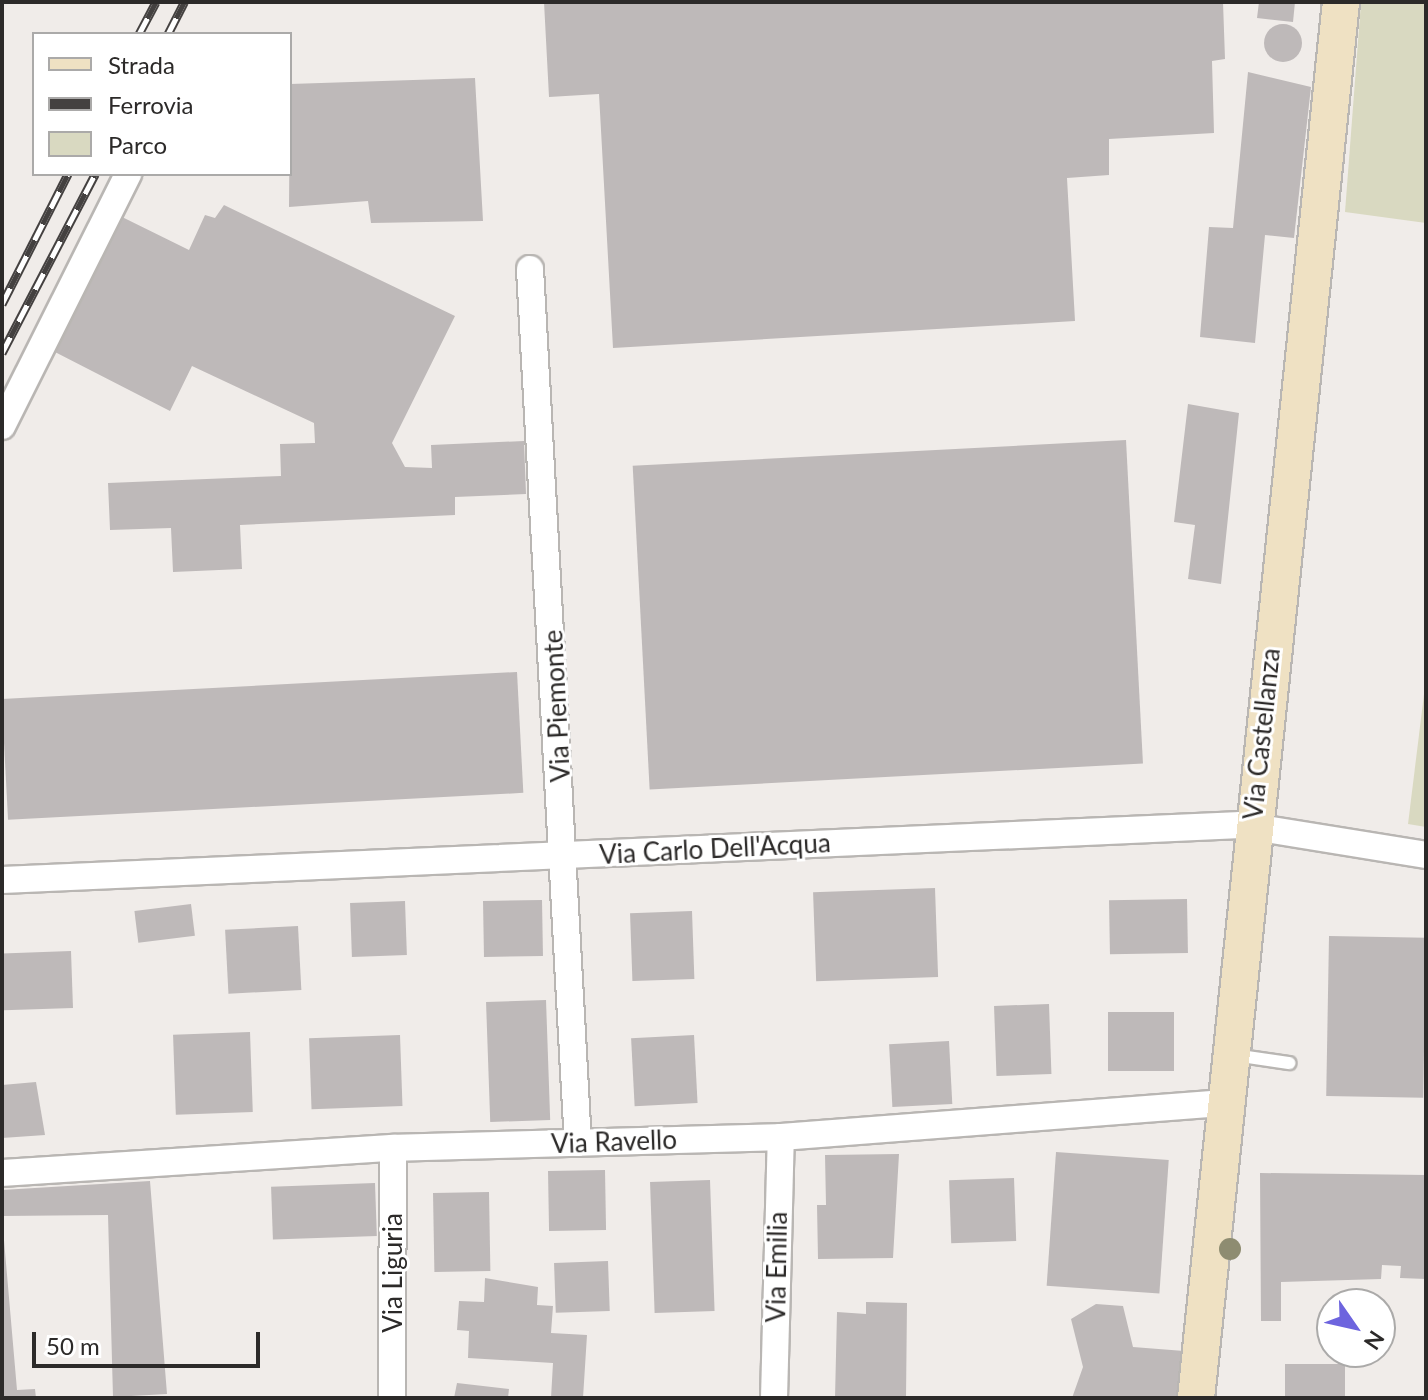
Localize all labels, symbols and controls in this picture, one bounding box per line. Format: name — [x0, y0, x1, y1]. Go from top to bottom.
legend — [32, 32, 292, 176]
text: Strada — [108, 50, 175, 79]
text: Ferrovia — [108, 90, 194, 119]
text: Parco — [108, 130, 167, 159]
street label: Via Piemonte — [537, 629, 577, 783]
street label: Via Castellanza — [1237, 647, 1287, 821]
street label: Via Carlo Dell'Acqua — [599, 827, 831, 871]
street label: Via Ravello — [551, 1124, 677, 1160]
street label: Via Emilia — [760, 1211, 794, 1323]
street label: Via Liguria — [377, 1213, 409, 1333]
north arrow — [1316, 1288, 1396, 1368]
scale bar — [36, 1316, 264, 1366]
text: N — [1359, 1326, 1391, 1355]
text: 50 m — [46, 1331, 100, 1360]

